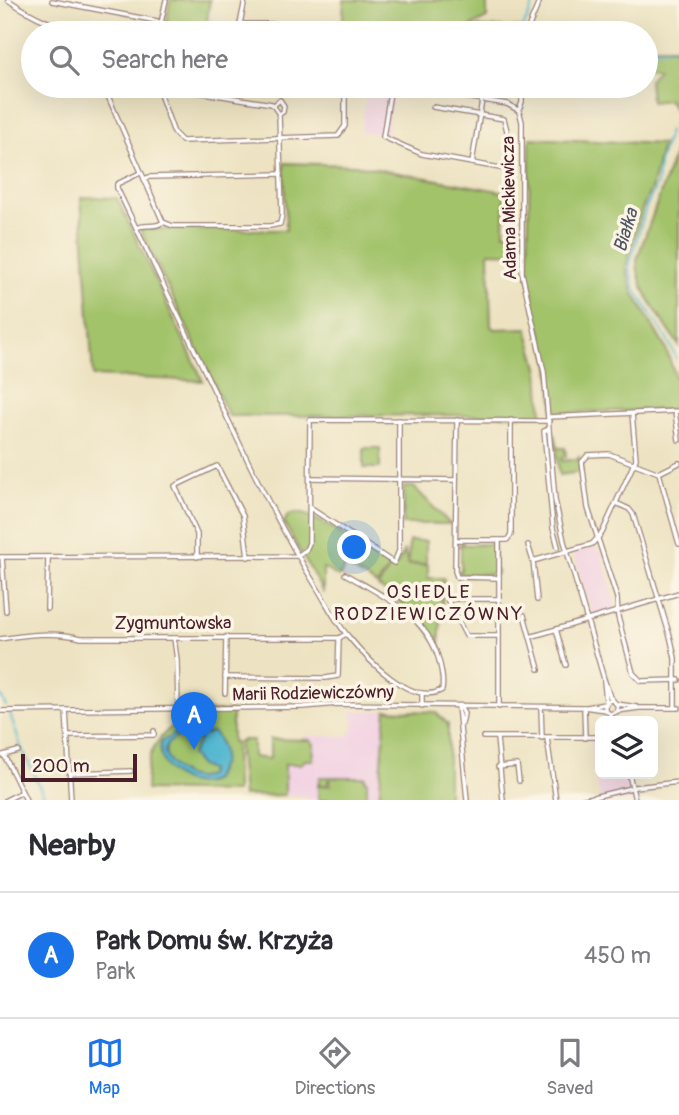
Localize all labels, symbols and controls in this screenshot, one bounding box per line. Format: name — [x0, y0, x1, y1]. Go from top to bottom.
search box — [21, 21, 658, 98]
icon: search — [45, 41, 83, 79]
text: Search here — [101, 44, 228, 76]
street label: Adama Mickiewicza — [497, 136, 522, 280]
water label: Białka — [608, 204, 644, 255]
your location — [337, 530, 371, 564]
district label: OSIEDLE RODZIEWICZÓWNY — [334, 580, 524, 626]
street label: Zygmuntowska — [115, 612, 231, 635]
street label: Marii Rodziewiczówny — [232, 681, 394, 706]
pin: A — [171, 692, 217, 750]
map controls — [595, 716, 658, 779]
button: layers — [595, 716, 658, 779]
scale bar — [21, 751, 136, 783]
text: 200 m — [32, 754, 90, 778]
text: Nearby — [28, 827, 115, 864]
text: Park Domu św. Krzyża — [95, 925, 333, 957]
text: A — [44, 941, 58, 970]
text: 450 m — [584, 941, 651, 970]
text: Park — [95, 957, 135, 986]
tab: Map — [86, 1034, 124, 1100]
tab: Directions — [295, 1034, 375, 1100]
tab: Saved — [546, 1034, 593, 1100]

